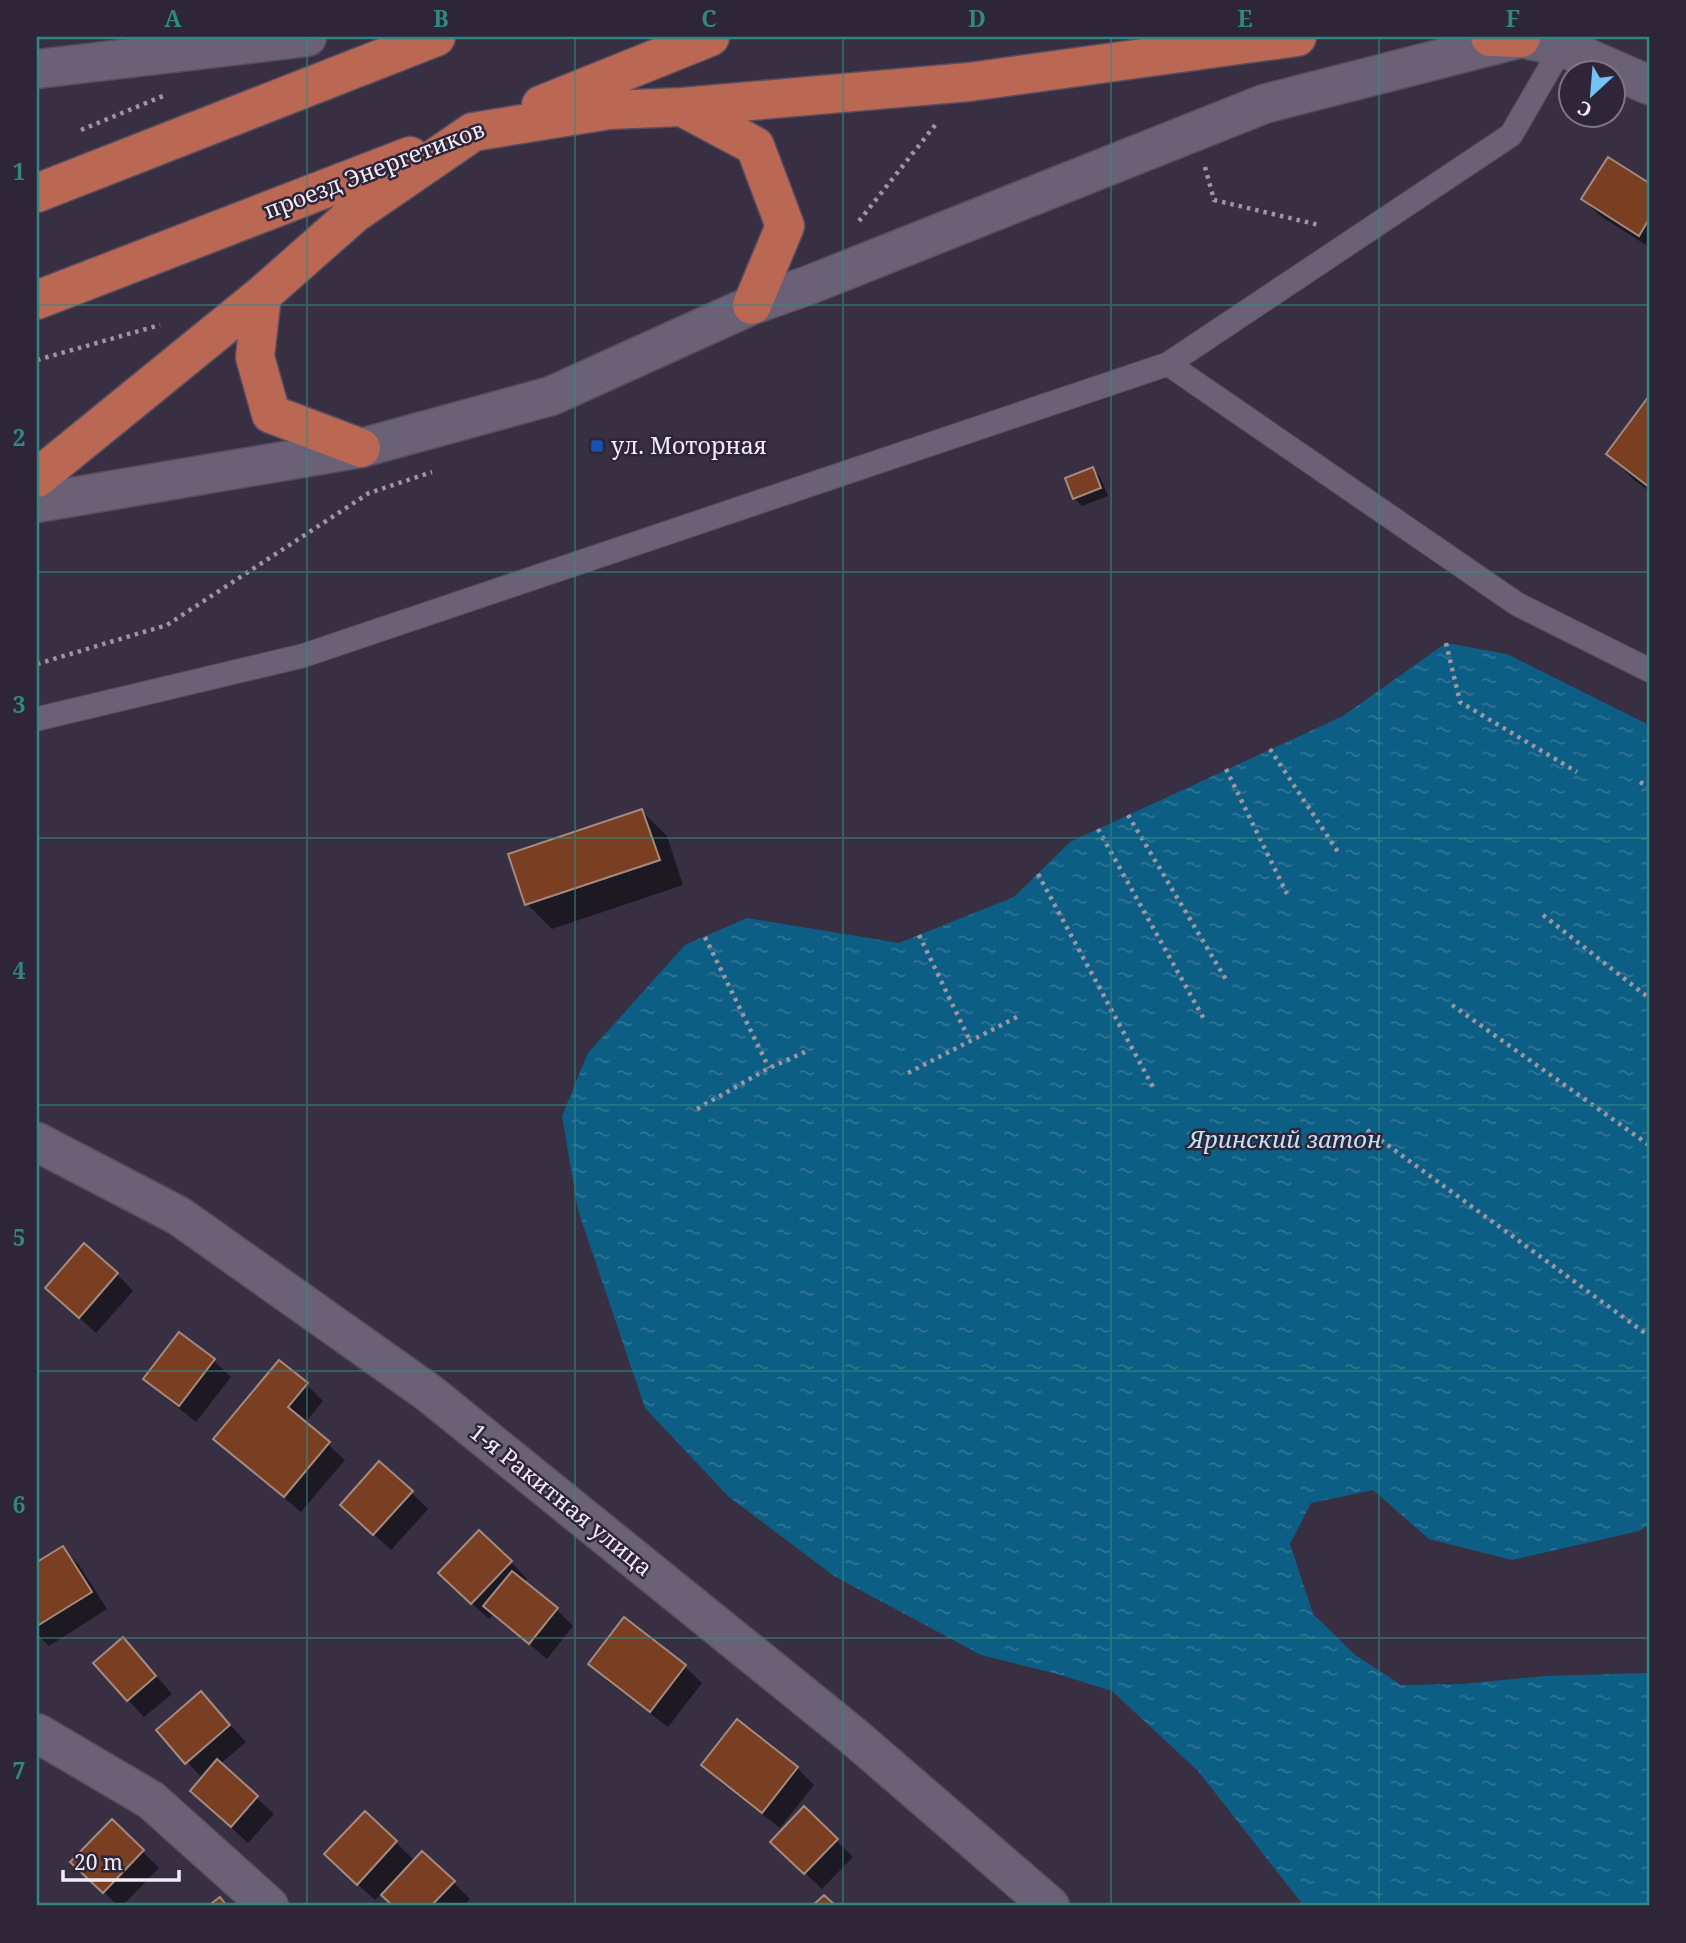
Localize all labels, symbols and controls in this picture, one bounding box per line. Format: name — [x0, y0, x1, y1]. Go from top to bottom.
text: A — [164, 2, 182, 34]
text: B — [433, 2, 449, 34]
text: C — [701, 2, 717, 34]
text: D — [968, 2, 986, 34]
text: E — [1237, 2, 1253, 34]
text: F — [1506, 2, 1520, 34]
north arrow — [1556, 60, 1626, 130]
text: С — [1573, 95, 1596, 124]
street label: проезд Энергетиков — [259, 112, 489, 226]
text: 1 — [13, 155, 26, 187]
text: 2 — [13, 421, 26, 453]
place label: ул. Моторная — [611, 429, 767, 461]
marker: ул. Моторная — [589, 438, 605, 454]
text: 3 — [13, 688, 26, 720]
text: 4 — [13, 954, 26, 986]
water label: Яринский затон — [1187, 1122, 1381, 1155]
text: 5 — [13, 1221, 26, 1253]
street label: 1-я Ракитная улица — [464, 1416, 660, 1583]
text: 6 — [13, 1488, 26, 1520]
text: 7 — [13, 1754, 26, 1786]
scale bar — [63, 1838, 178, 1882]
text: 20 m — [74, 1848, 123, 1876]

